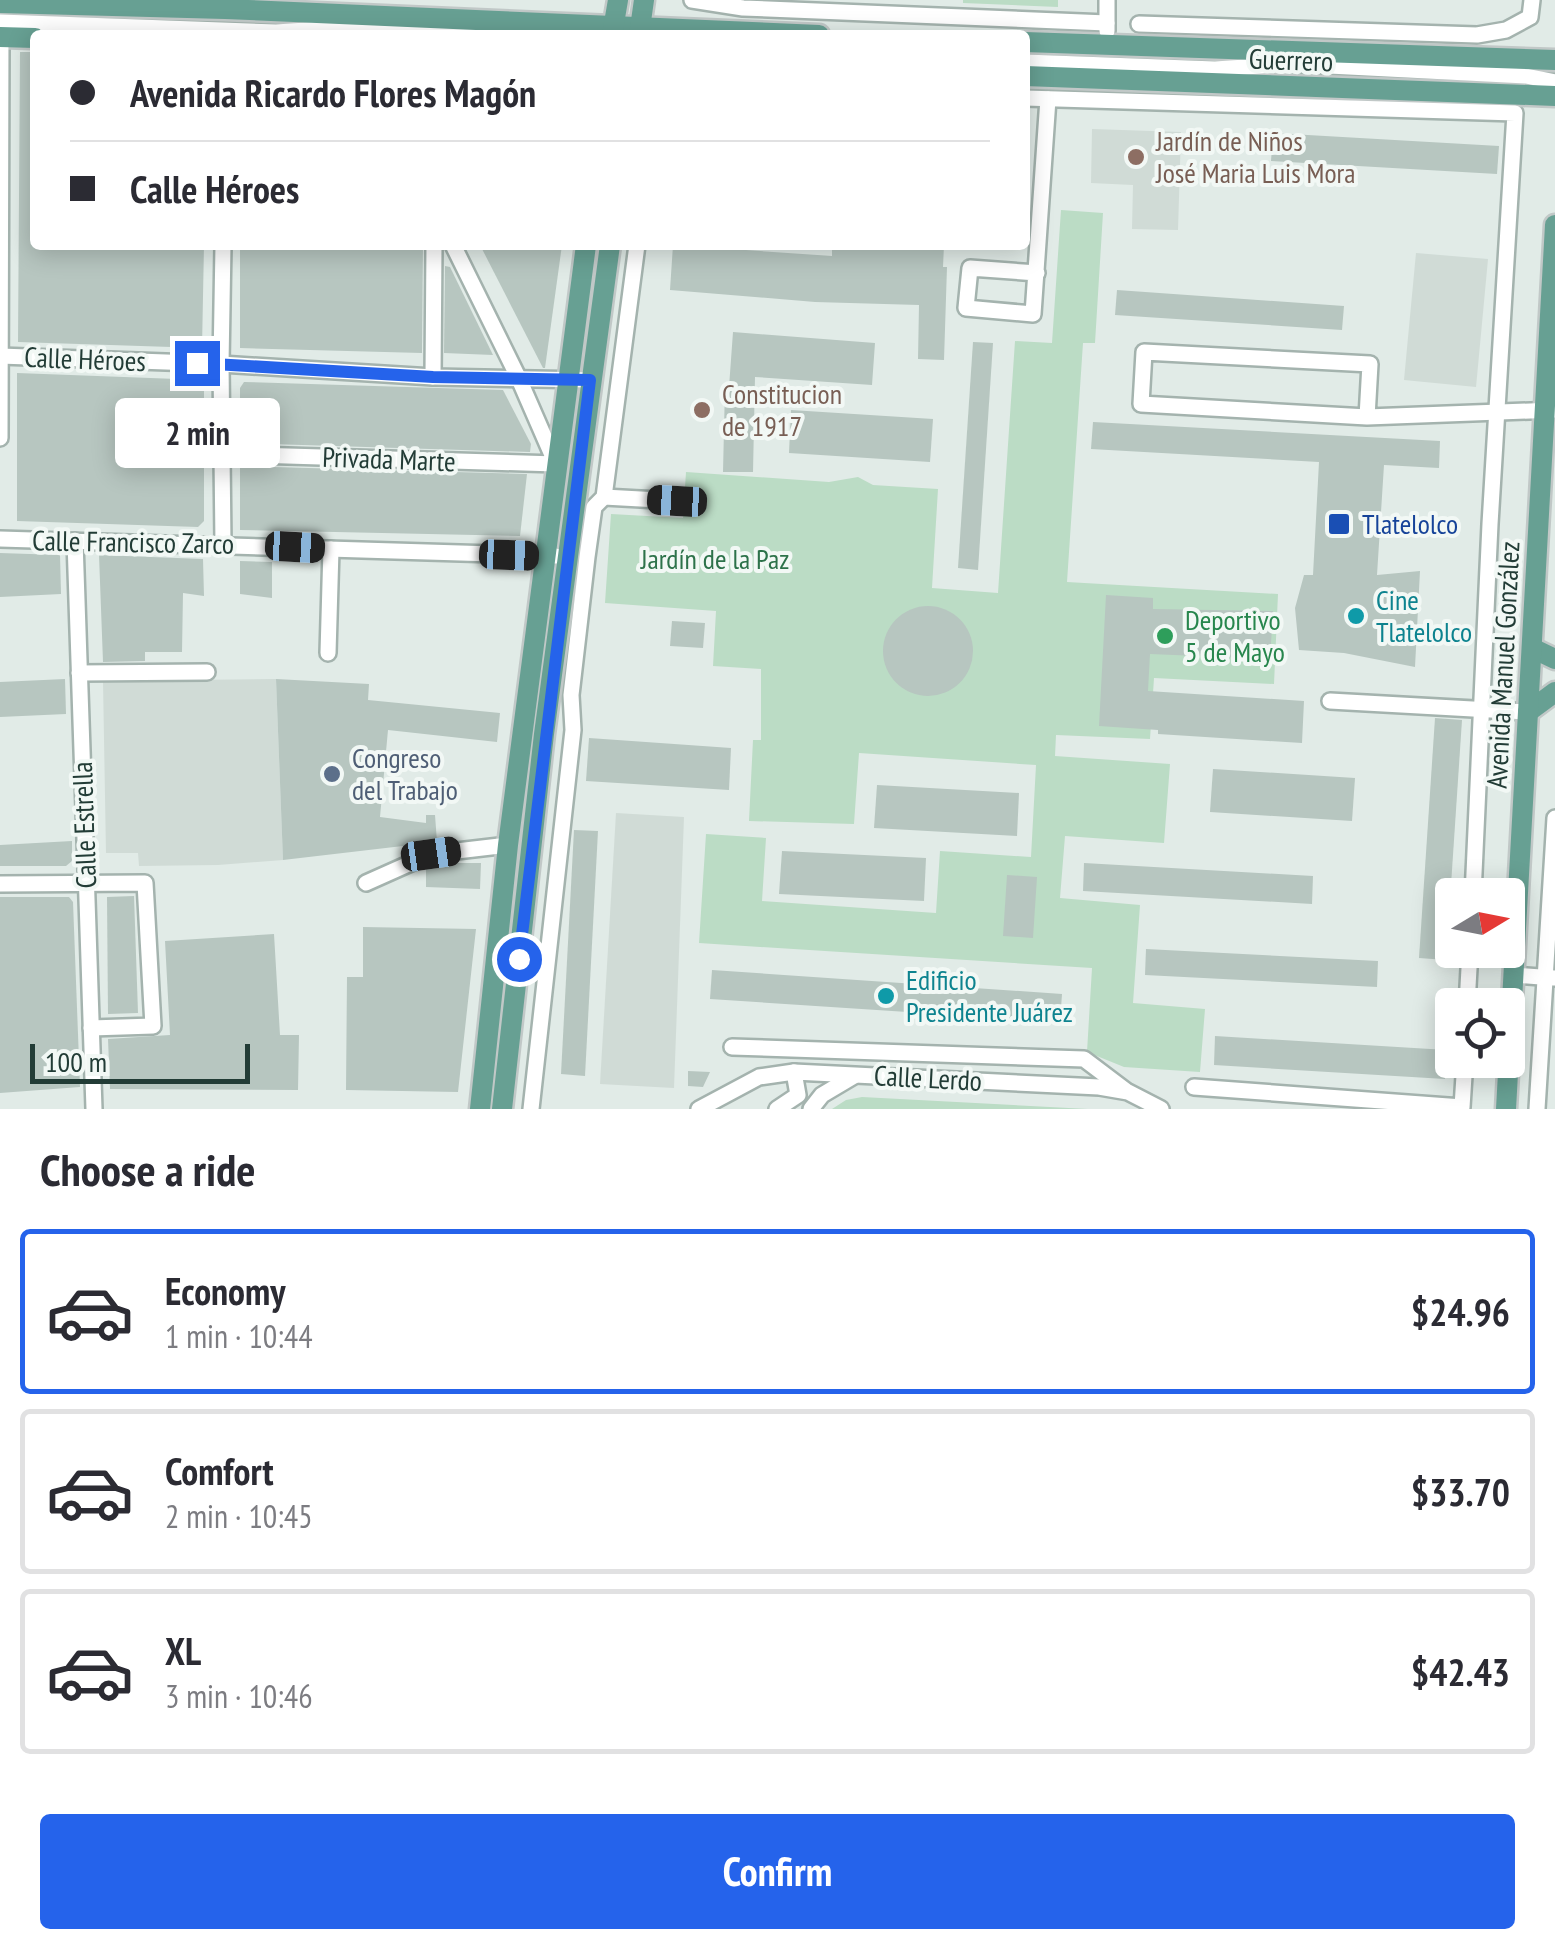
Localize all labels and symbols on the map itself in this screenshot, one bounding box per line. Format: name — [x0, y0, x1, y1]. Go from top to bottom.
street label: Guerrero — [1248, 40, 1334, 79]
place label: Jardín de Niños José Maria Luis Mora — [1155, 122, 1355, 191]
marker: Jardín de Niños José Maria Luis Mora — [1125, 146, 1147, 168]
street label: Calle Héroes — [24, 338, 146, 379]
route end — [175, 341, 220, 386]
place label: Constitucion de 1917 — [722, 375, 842, 444]
callout: 2 min — [114, 398, 280, 468]
marker: Constitucion de 1917 — [691, 399, 713, 421]
street label: Privada Marte — [322, 438, 456, 479]
car — [646, 484, 708, 518]
place label: Tlatelolco — [1362, 505, 1458, 542]
marker: Tlatelolco — [1326, 511, 1352, 537]
street label: Calle Francisco Zarco — [32, 521, 234, 562]
car — [264, 530, 326, 564]
car — [478, 539, 540, 571]
park label: Jardín de la Paz — [640, 540, 789, 577]
street label: Avenida Manuel González — [1478, 541, 1527, 789]
place label: Cine Tlatelolco — [1376, 581, 1472, 650]
place label: Deportivo 5 de Mayo — [1185, 601, 1285, 670]
marker: Cine Tlatelolco — [1345, 605, 1367, 627]
marker: Deportivo 5 de Mayo — [1154, 625, 1176, 647]
place label: Congreso del Trabajo — [352, 739, 458, 808]
street label: Calle Estrella — [63, 761, 104, 889]
marker: Congreso del Trabajo — [321, 763, 343, 785]
car — [399, 835, 463, 873]
north arrow — [1435, 878, 1525, 968]
route start — [497, 937, 542, 982]
place label: Edificio Presidente Juárez — [906, 961, 1073, 1030]
marker: Edificio Presidente Juárez — [875, 985, 897, 1007]
scale bar — [30, 1039, 250, 1084]
street label: Calle Lerdo — [873, 1056, 983, 1099]

